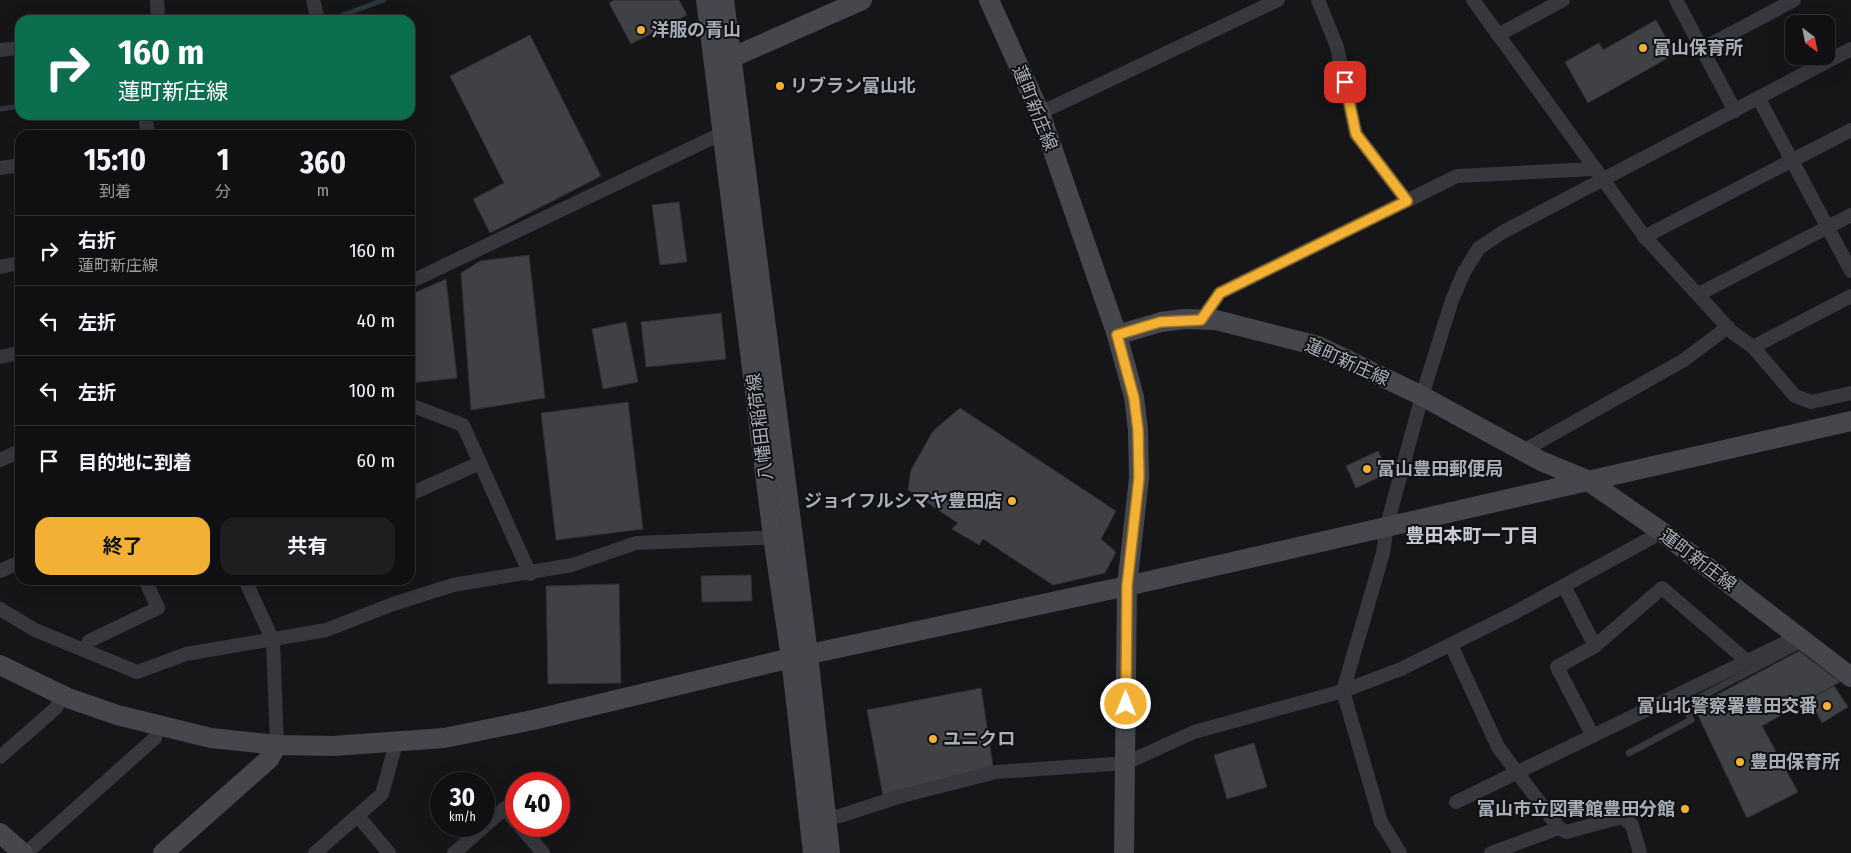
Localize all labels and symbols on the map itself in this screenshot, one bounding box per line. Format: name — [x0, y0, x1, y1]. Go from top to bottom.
north arrow — [1785, 15, 1835, 65]
place label: 洋服の青山 — [651, 19, 741, 41]
marker: 洋服の青山 — [635, 24, 647, 36]
place label: 富山保育所 — [1653, 37, 1743, 59]
marker: 富山保育所 — [1637, 42, 1649, 54]
pin — [1324, 61, 1366, 103]
street label: 蓮町新庄線 — [1008, 62, 1062, 154]
place label: リブラン富山北 — [790, 75, 916, 97]
marker: リブラン富山北 — [774, 80, 786, 92]
street label: 蓮町新庄線 — [1301, 334, 1393, 390]
street label: 八幡田稲荷線 — [743, 372, 777, 482]
place label: 富山豊田郵便局 — [1377, 458, 1503, 480]
marker: 富山豊田郵便局 — [1361, 463, 1373, 475]
place label: ジョイフルシマヤ豊田店 — [804, 490, 1002, 512]
marker: ジョイフルシマヤ豊田店 — [1006, 495, 1018, 507]
district label: 豊田本町一丁目 — [1405, 524, 1539, 547]
street label: 蓮町新庄線 — [1655, 524, 1741, 596]
position arrow — [1099, 677, 1151, 729]
place label: 富山北警察署豊田交番 — [1637, 695, 1817, 717]
marker: 富山北警察署豊田交番 — [1821, 700, 1833, 712]
place label: ユニクロ — [943, 728, 1015, 750]
marker: ユニクロ — [927, 733, 939, 745]
place label: 豊田保育所 — [1750, 751, 1840, 773]
marker: 豊田保育所 — [1734, 756, 1746, 768]
speed limit sign: 40 — [505, 772, 570, 837]
place label: 富山市立図書館豊田分館 — [1477, 798, 1675, 820]
marker: 富山市立図書館豊田分館 — [1679, 803, 1691, 815]

